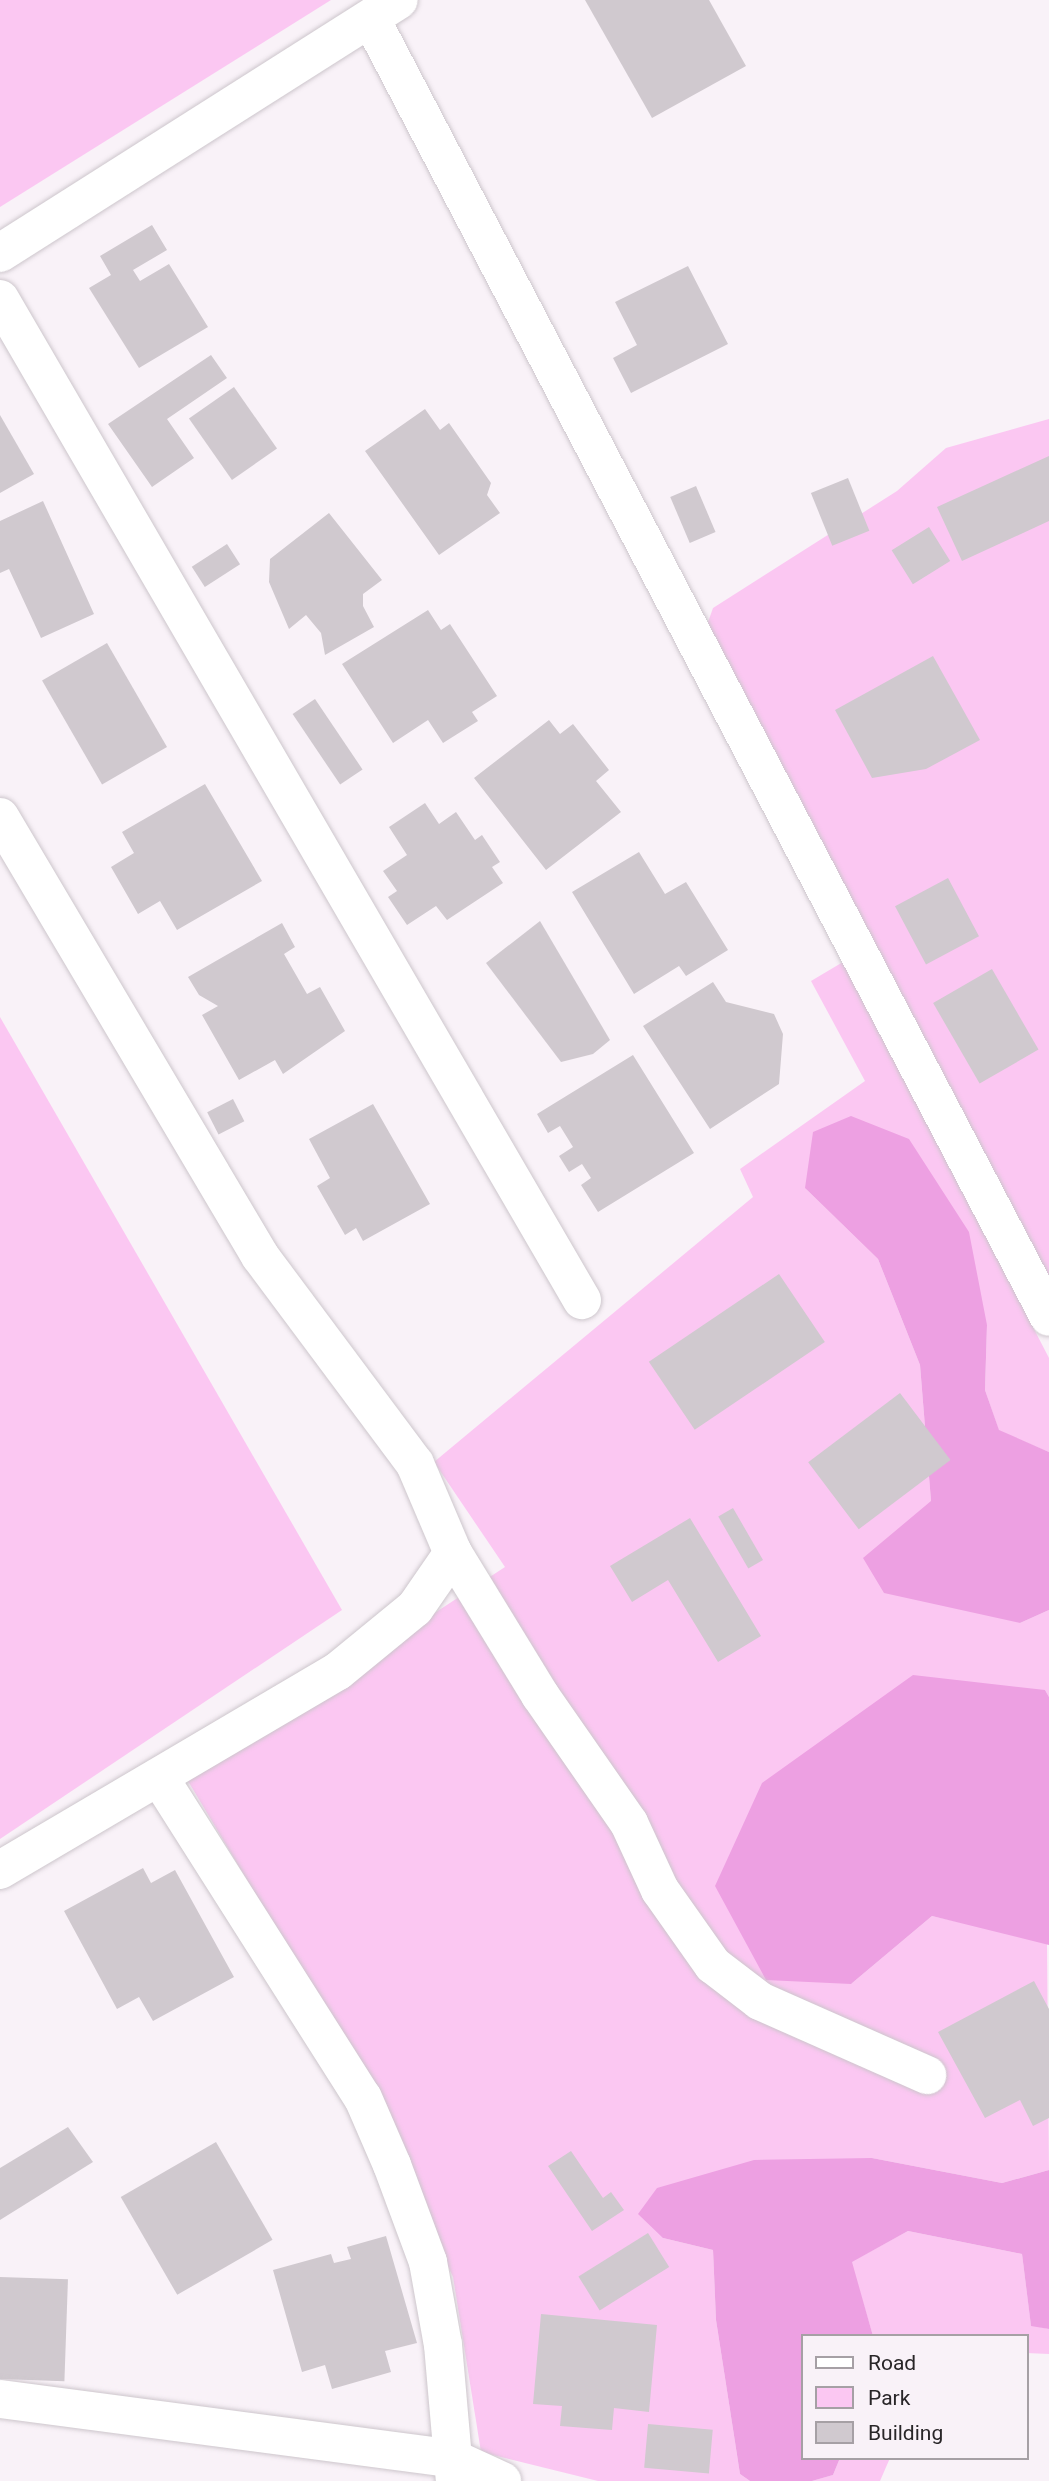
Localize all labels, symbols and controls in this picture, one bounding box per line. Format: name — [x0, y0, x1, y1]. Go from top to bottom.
legend — [800, 2334, 1028, 2460]
text: Road — [868, 2351, 916, 2375]
text: Park — [868, 2386, 910, 2410]
text: Building — [868, 2421, 943, 2445]

